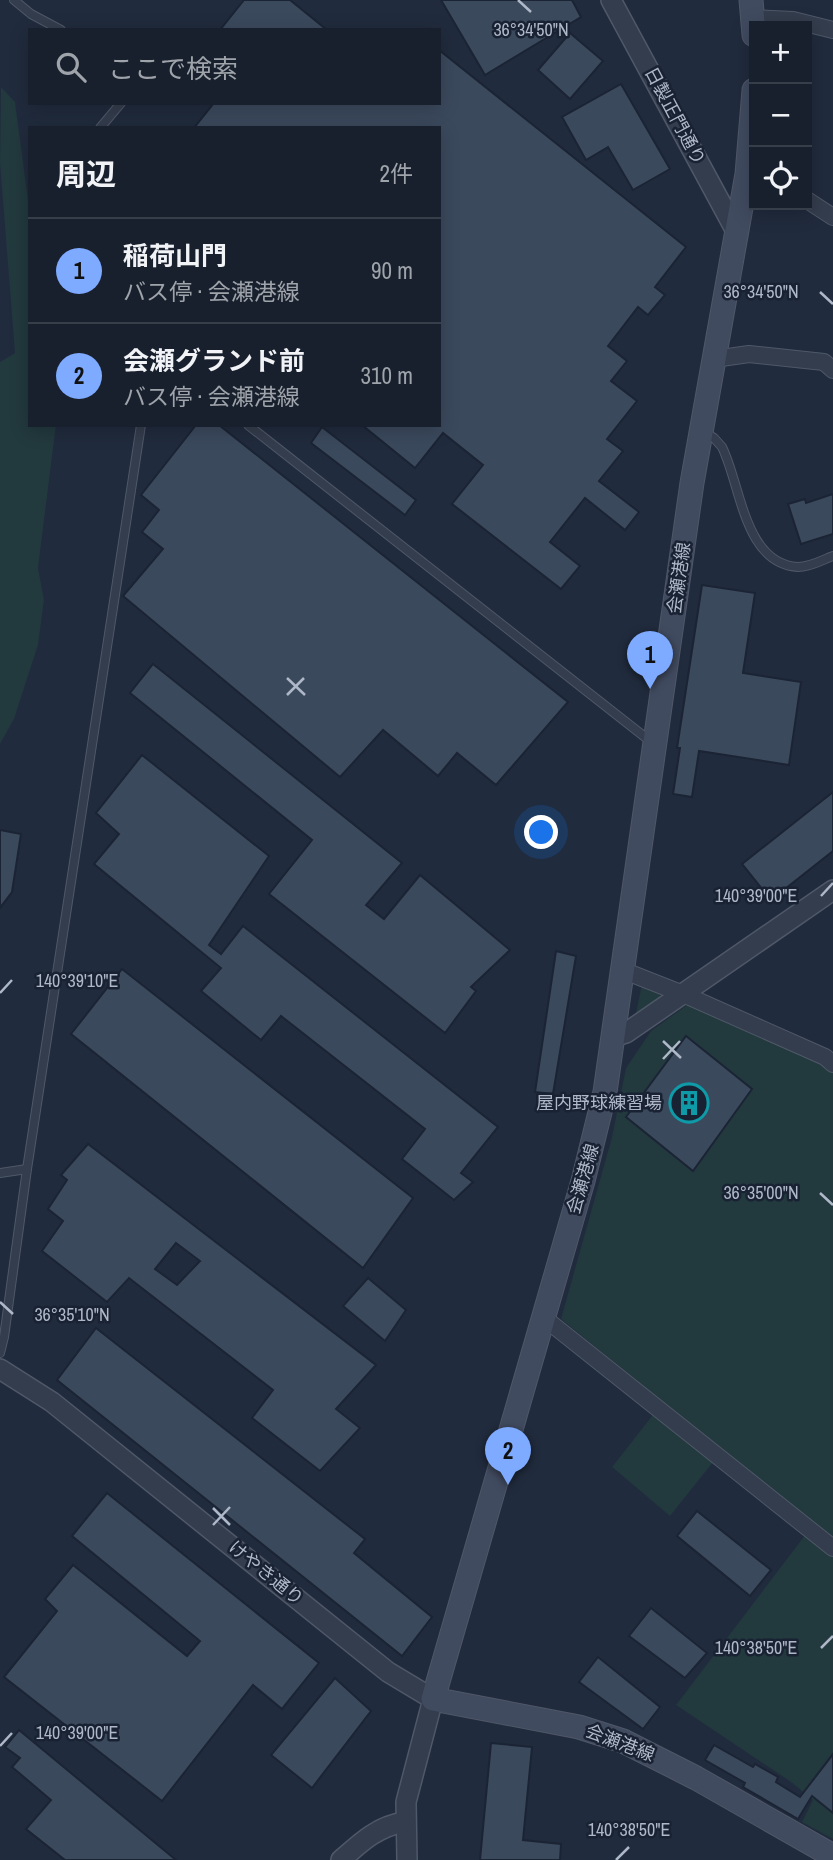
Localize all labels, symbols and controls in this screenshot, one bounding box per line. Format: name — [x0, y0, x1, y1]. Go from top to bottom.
text: 36°34'50"N — [493, 17, 569, 42]
map controls — [749, 21, 812, 210]
button: + — [749, 21, 812, 84]
search box — [28, 28, 441, 105]
icon: search — [52, 48, 90, 86]
text: ここで検索 — [108, 51, 238, 86]
street label: 日製正門通り — [639, 62, 712, 169]
button: − — [749, 84, 812, 147]
button: locate — [749, 147, 812, 210]
text: 周辺 — [56, 154, 116, 194]
text: 2件 — [380, 158, 413, 189]
text: 稲荷山門 — [123, 238, 227, 273]
text: 1 — [74, 255, 84, 286]
text: 90 m — [371, 255, 413, 286]
text: バス停 · 会瀬港線 — [123, 276, 300, 307]
text: 36°34'50"N — [723, 279, 799, 304]
text: 会瀬グランド前 — [123, 343, 305, 378]
text: 2 — [74, 360, 84, 391]
text: 310 m — [361, 360, 413, 391]
text: バス停 · 会瀬港線 — [123, 381, 300, 412]
street label: 会瀬港線 — [661, 541, 696, 615]
pin: 1 — [627, 631, 673, 689]
your location — [524, 815, 558, 849]
text: 140°39'00"E — [715, 883, 797, 908]
text: 140°39'10"E — [36, 968, 118, 993]
building icon: 屋内野球練習場 — [668, 1082, 710, 1124]
place label: 屋内野球練習場 — [536, 1090, 662, 1115]
street label: 会瀬港線 — [561, 1141, 604, 1217]
text: 36°35'00"N — [723, 1180, 799, 1205]
text: 36°35'10"N — [34, 1302, 110, 1327]
pin: 2 — [485, 1427, 531, 1485]
street label: けやき通り — [223, 1535, 309, 1611]
text: 140°38'50"E — [715, 1635, 797, 1660]
street label: 会瀬港線 — [582, 1718, 658, 1767]
text: 140°39'00"E — [36, 1720, 118, 1745]
text: 140°38'50"E — [588, 1817, 670, 1842]

